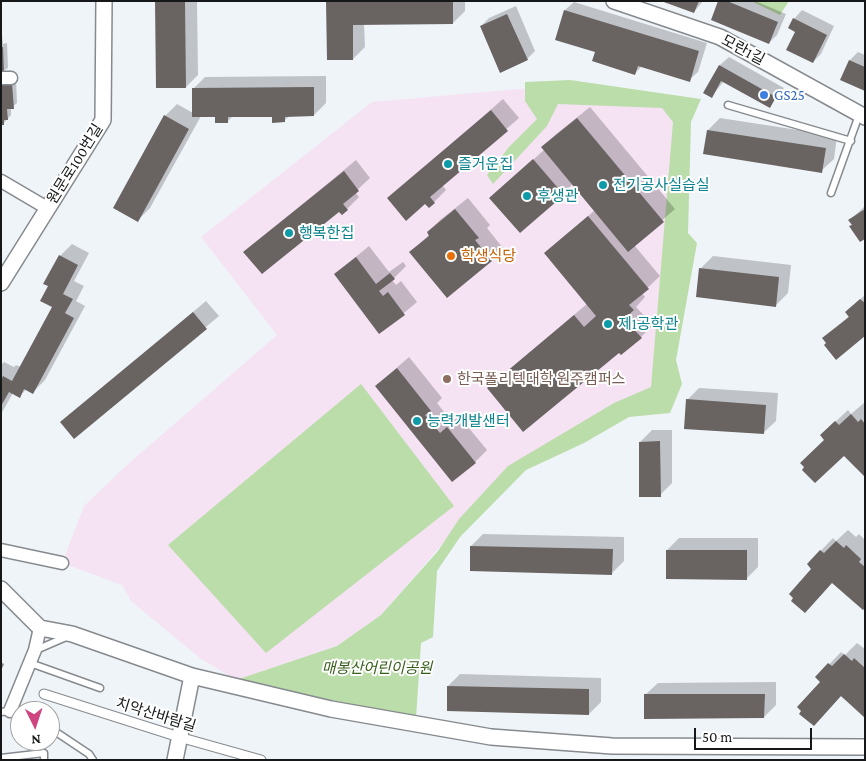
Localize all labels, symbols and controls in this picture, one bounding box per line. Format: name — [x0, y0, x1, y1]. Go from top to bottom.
street label: 모란1길 — [718, 31, 768, 69]
place label: GS25 — [774, 86, 805, 104]
marker: GS25 — [758, 89, 770, 101]
street label: 원문로100번길 — [43, 121, 107, 207]
place label: 즐거운집 — [458, 155, 513, 173]
marker: 즐거운집 — [442, 158, 454, 170]
place label: 전기공사실습실 — [613, 176, 710, 194]
marker: 전기공사실습실 — [597, 179, 609, 191]
place label: 후생관 — [537, 187, 578, 205]
marker: 후생관 — [521, 190, 533, 202]
place label: 행복한집 — [299, 224, 354, 242]
marker: 행복한집 — [283, 227, 295, 239]
place label: 학생식당 — [461, 247, 516, 265]
marker: 학생식당 — [445, 250, 457, 262]
place label: 제1공학관 — [618, 315, 678, 333]
marker: 제1공학관 — [602, 318, 614, 330]
place label: 한국폴리텍대학 원주캠퍼스 — [457, 370, 625, 388]
marker: 한국폴리텍대학 원주캠퍼스 — [441, 373, 453, 385]
place label: 능력개발샌터 — [427, 412, 510, 430]
marker: 능력개발샌터 — [411, 415, 423, 427]
park label: 매봉산어린이공원 — [322, 659, 432, 677]
street label: 치악산바람길 — [114, 694, 198, 736]
north arrow — [10, 701, 60, 751]
scale bar — [696, 718, 814, 750]
text: 50 m — [702, 729, 732, 745]
text: N — [31, 732, 41, 748]

